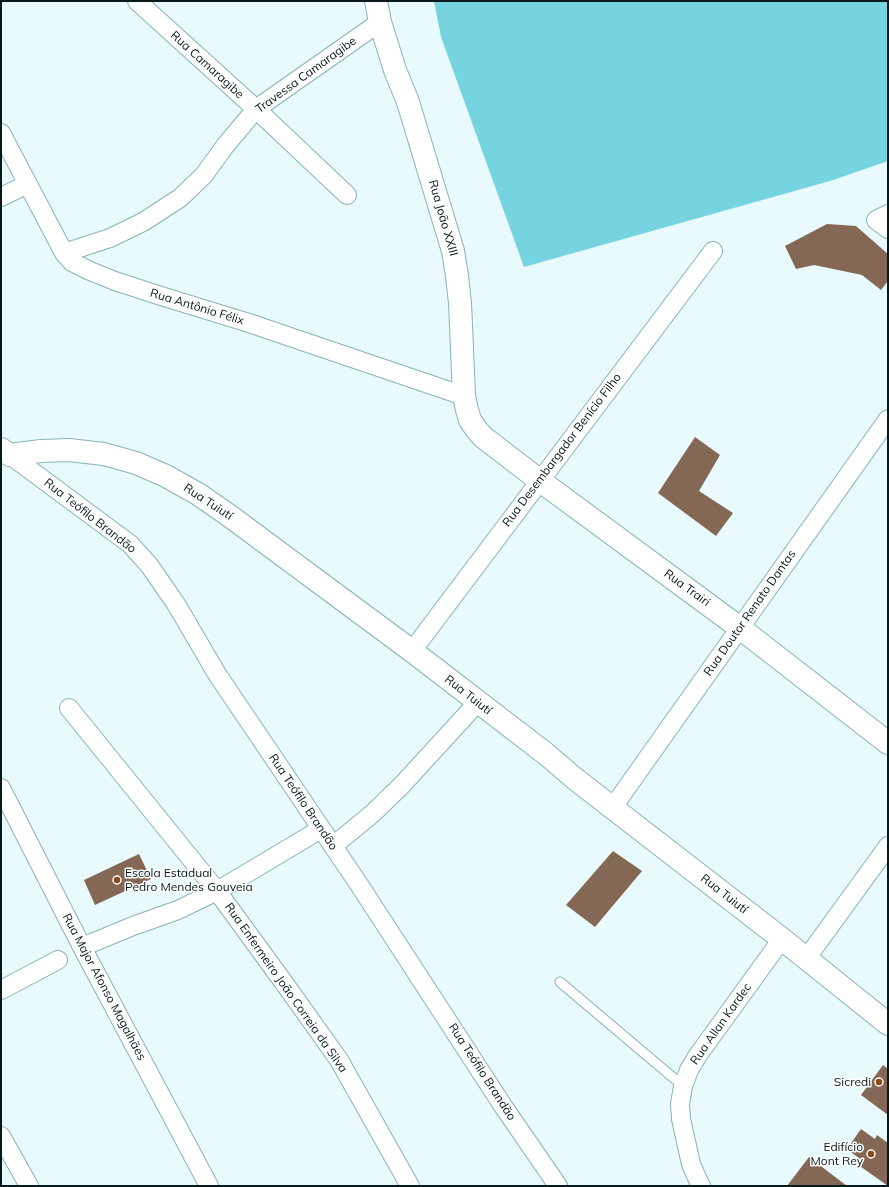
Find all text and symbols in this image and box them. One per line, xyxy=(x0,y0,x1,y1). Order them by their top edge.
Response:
street label: Rua Camaragibe xyxy=(167,28,247,102)
street label: Travessa Camaragibe xyxy=(253,34,359,116)
street label: Rua João XXIII xyxy=(425,178,461,258)
street label: Rua Antônio Félix xyxy=(148,286,246,328)
street label: Rua Desembargador Benício Filho xyxy=(500,370,624,530)
street label: Rua Teófilo Brandão xyxy=(41,476,139,556)
street label: Rua Tuiutí xyxy=(181,481,235,523)
street label: Rua Doutor Renato Dantas xyxy=(701,547,799,679)
street label: Rua Trairi xyxy=(661,566,713,610)
street label: Rua Tuiutí xyxy=(442,672,494,718)
street label: Rua Teófilo Brandão xyxy=(265,751,341,853)
place label: Escola Estadual Pedro Mendes Gouveia xyxy=(125,866,253,894)
street label: Rua Tuiutí xyxy=(698,871,750,917)
marker: Escola Estadual Pedro Mendes Gouveia xyxy=(112,875,122,885)
street label: Rua Enfermeiro João Correia da Silva xyxy=(222,900,350,1076)
street label: Rua Major Afonso Magalhães xyxy=(59,911,149,1063)
street label: Rua Allan Kardec xyxy=(688,980,754,1068)
street label: Rua Teófilo Brandão xyxy=(445,1021,519,1123)
place label: Sicredi xyxy=(834,1075,871,1089)
marker: Sicredi xyxy=(874,1077,884,1087)
place label: Edifício Mont Rey xyxy=(810,1140,863,1168)
marker: Edifício Mont Rey xyxy=(866,1149,876,1159)

